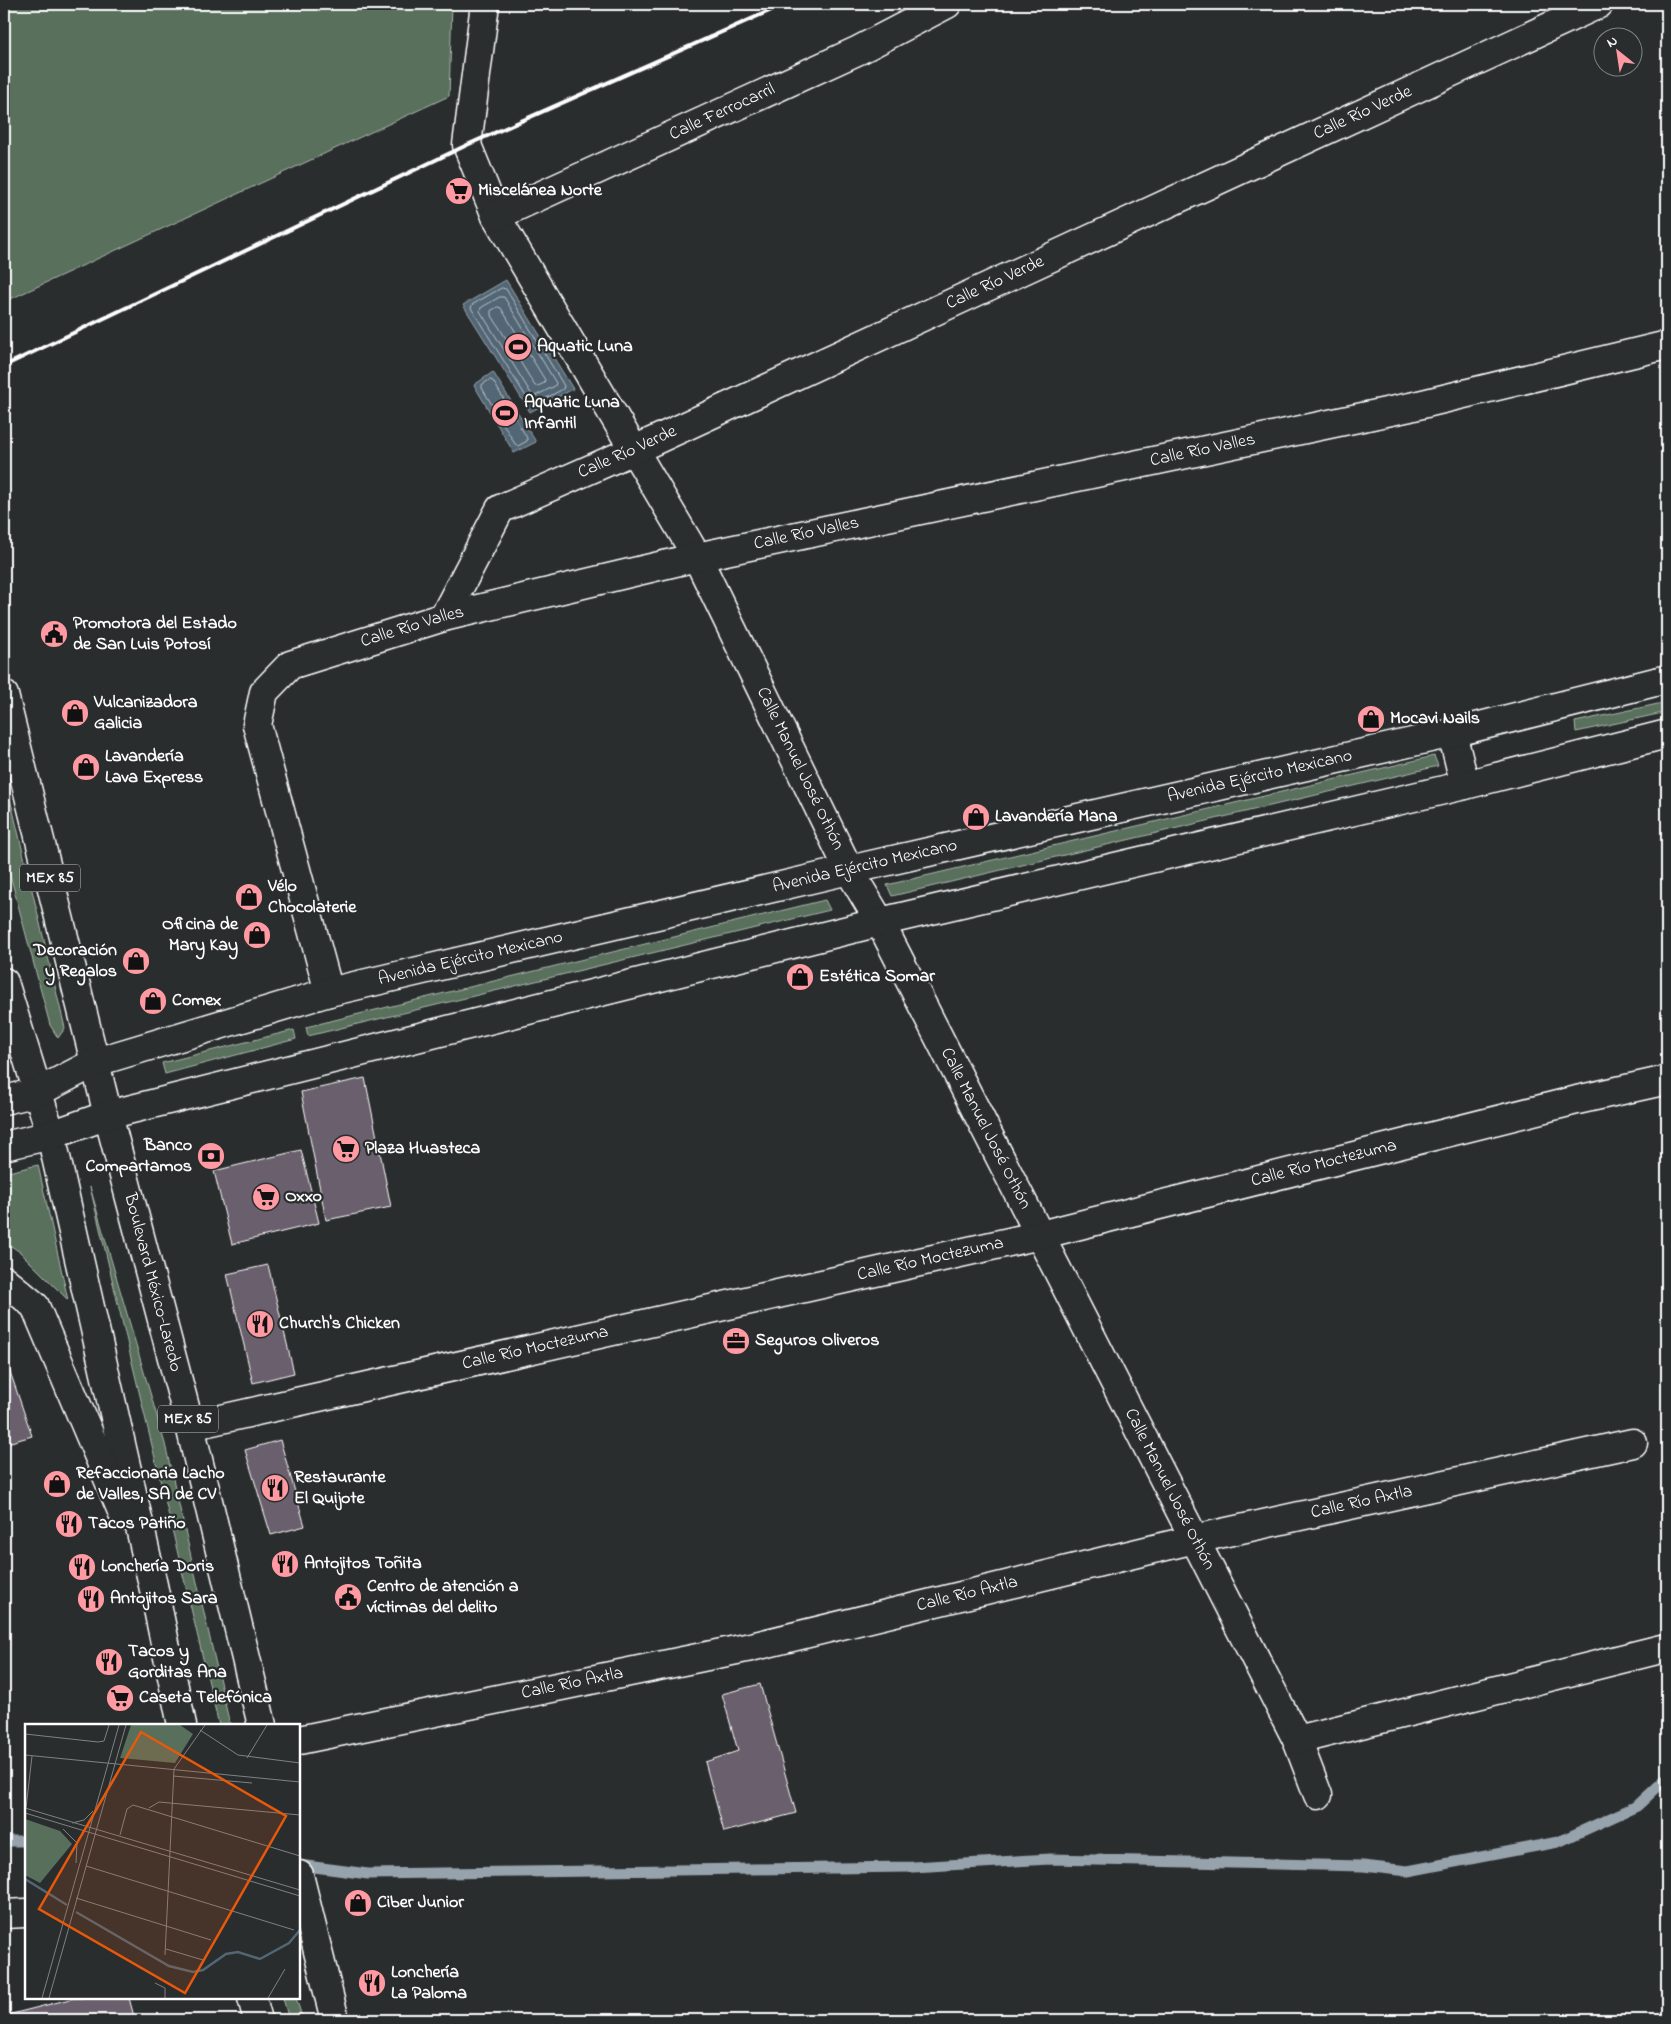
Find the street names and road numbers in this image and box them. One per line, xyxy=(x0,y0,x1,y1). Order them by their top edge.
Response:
street label: Calle Ferrocarril xyxy=(665,77,780,148)
street label: Calle Río Verde xyxy=(1309,79,1417,147)
street label: Calle Río Verde xyxy=(942,249,1049,317)
street label: Calle Río Verde xyxy=(574,419,682,486)
street label: Calle Río Valles xyxy=(1148,427,1258,474)
street label: Calle Río Valles xyxy=(752,510,861,558)
street label: Calle Río Valles xyxy=(358,600,467,655)
street label: Calle Manuel José Othón xyxy=(749,683,850,855)
street label: Avenida Ejército Mexicano xyxy=(1165,743,1355,810)
street label: Avenida Ejército Mexicano xyxy=(770,833,960,900)
road number: MEX 85 xyxy=(20,864,80,891)
street label: Avenida Ejército Mexicano xyxy=(376,925,566,993)
street label: Calle Manuel José Othón xyxy=(933,1043,1037,1214)
street label: Calle Río Moctezuma xyxy=(1248,1133,1400,1194)
street label: Boulevard México-Laredo xyxy=(116,1189,188,1375)
street label: Calle Río Moctezuma xyxy=(855,1231,1006,1289)
street label: Calle Río Moctezuma xyxy=(460,1319,611,1377)
street label: Calle Manuel José Othón xyxy=(1117,1404,1221,1575)
road number: MEX 85 xyxy=(158,1406,218,1432)
street label: Calle Río Axtla xyxy=(1308,1479,1415,1526)
street label: Calle Río Axtla xyxy=(914,1570,1021,1619)
street label: Calle Río Axtla xyxy=(519,1661,626,1707)

